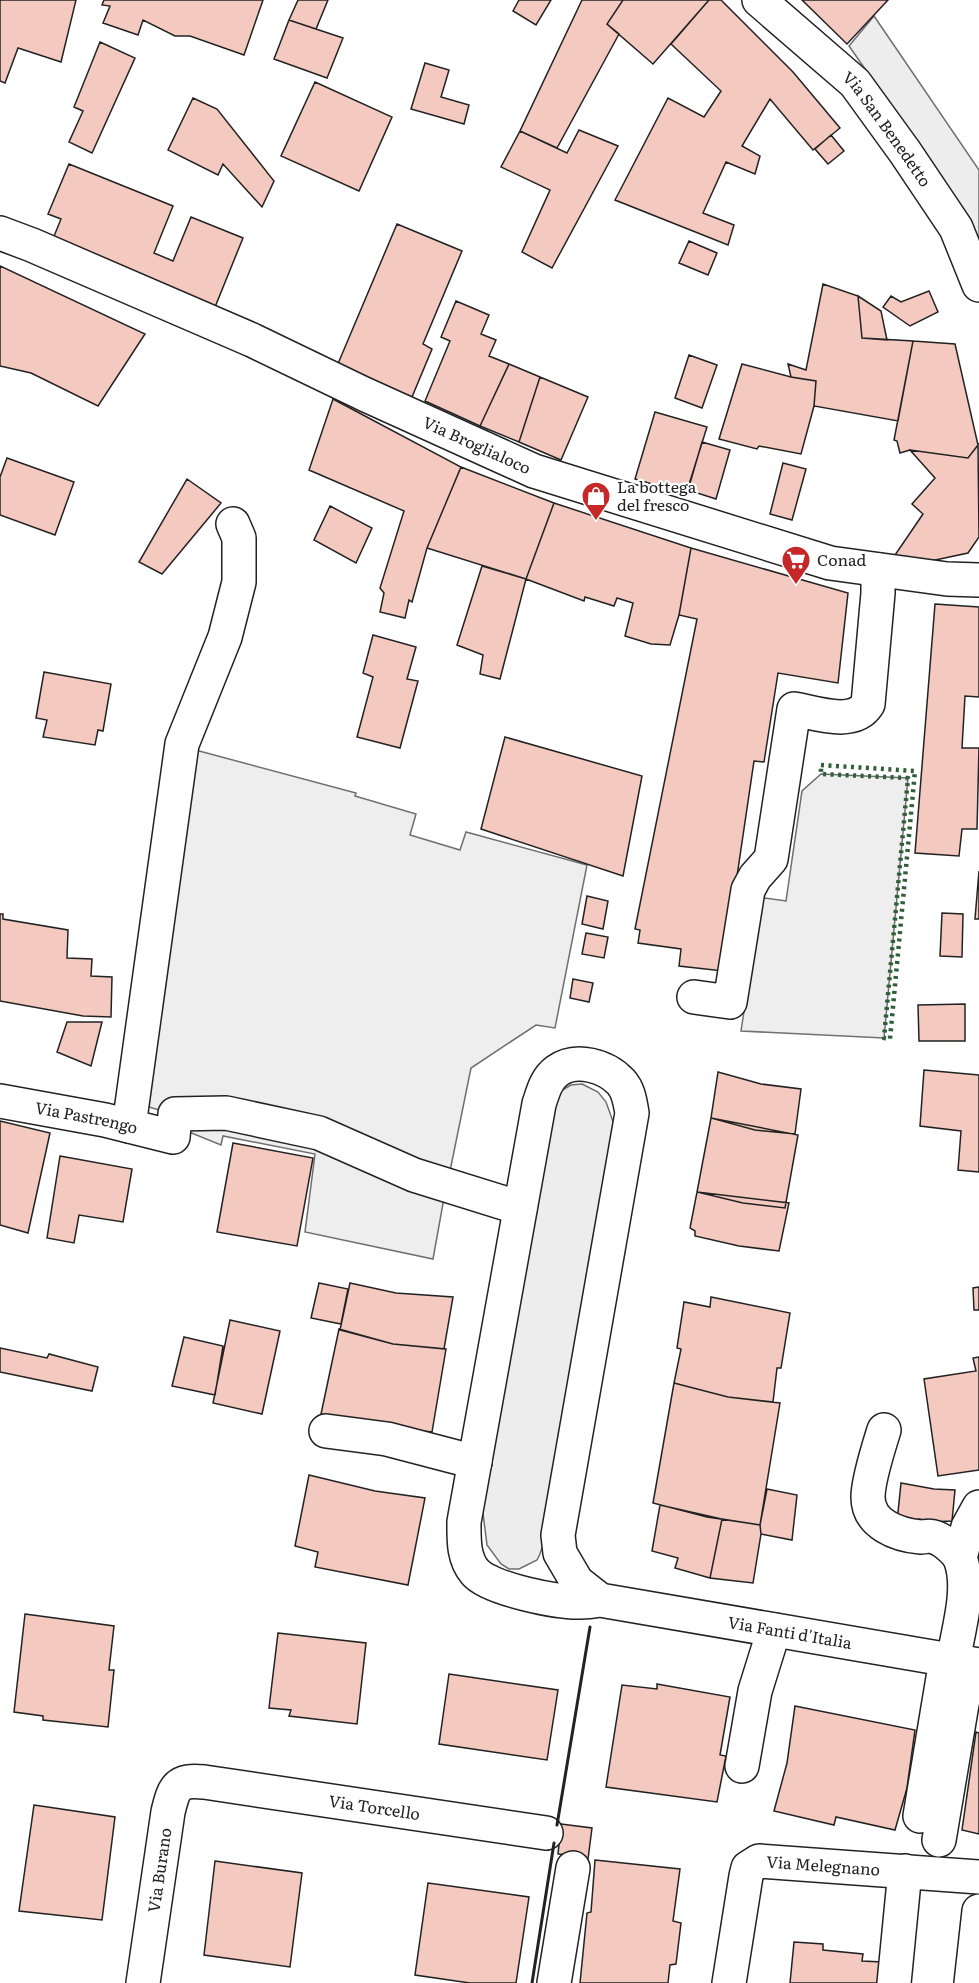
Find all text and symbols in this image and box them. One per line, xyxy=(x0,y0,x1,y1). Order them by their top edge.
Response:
street label: Via San Benedetto xyxy=(838,65,938,191)
street label: Via Broglialoco xyxy=(419,409,535,479)
place label: La bottega del fresco xyxy=(617,474,697,516)
shop icon: La bottega del fresco xyxy=(580,480,612,522)
supermarket icon: Conad xyxy=(780,544,812,586)
place label: Conad xyxy=(817,547,867,571)
street label: Via Pastrengo xyxy=(33,1095,141,1139)
street label: Via Fanti d'Italia xyxy=(726,1609,854,1654)
street label: Via Torcello xyxy=(327,1788,422,1825)
street label: Via Burano xyxy=(140,1826,177,1914)
street label: Via Melegnano xyxy=(766,1849,881,1881)

